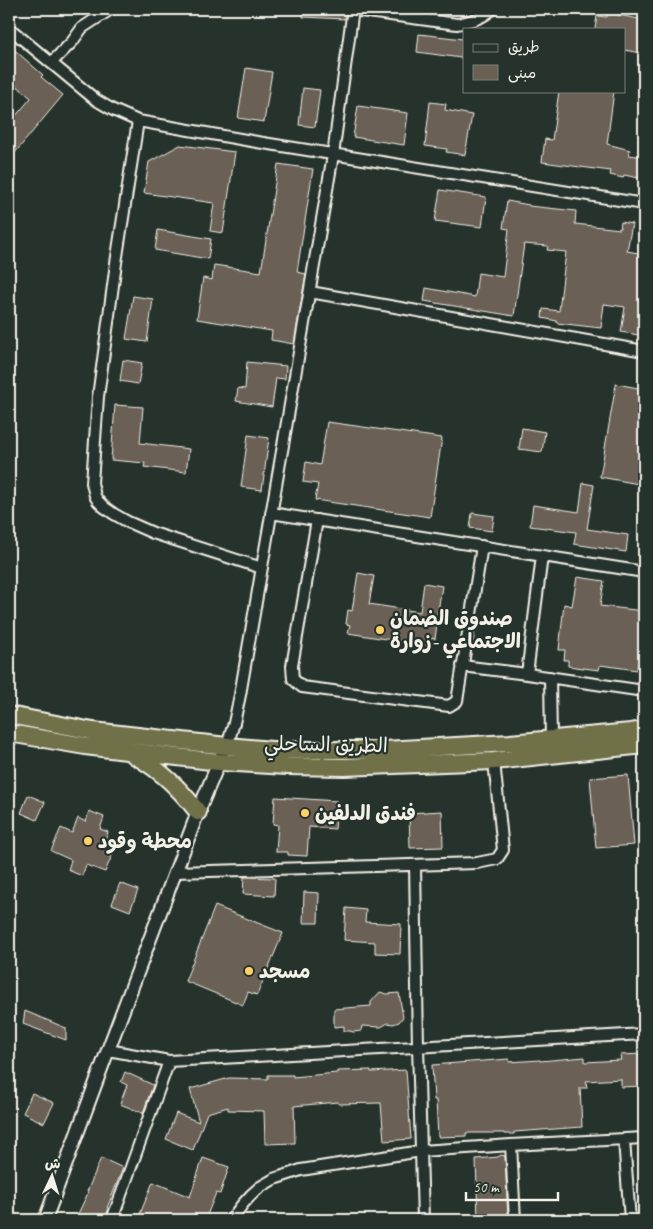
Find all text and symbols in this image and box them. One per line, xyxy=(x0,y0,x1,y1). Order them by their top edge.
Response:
legend xyxy=(463,28,626,92)
text: طريق xyxy=(508,38,540,57)
text: مبنى xyxy=(508,64,536,83)
place label: صندوق الضمان الاجتماعي -زوارة xyxy=(390,606,521,659)
marker: صندوق الضمان الاجتماعي -زوارة xyxy=(374,624,386,636)
street label: الطريق الساحلي xyxy=(264,731,388,763)
place label: فندق الدلفين xyxy=(315,801,416,826)
marker: فندق الدلفين xyxy=(299,807,311,819)
place label: محطة وقود xyxy=(98,829,192,854)
marker: محطة وقود xyxy=(82,835,94,847)
place label: مسجد xyxy=(259,959,310,984)
marker: مسجد xyxy=(243,965,255,977)
north arrow xyxy=(28,1152,78,1202)
text: ش xyxy=(45,1155,61,1173)
scale bar xyxy=(466,1169,558,1201)
text: 50 m xyxy=(473,1178,500,1197)

